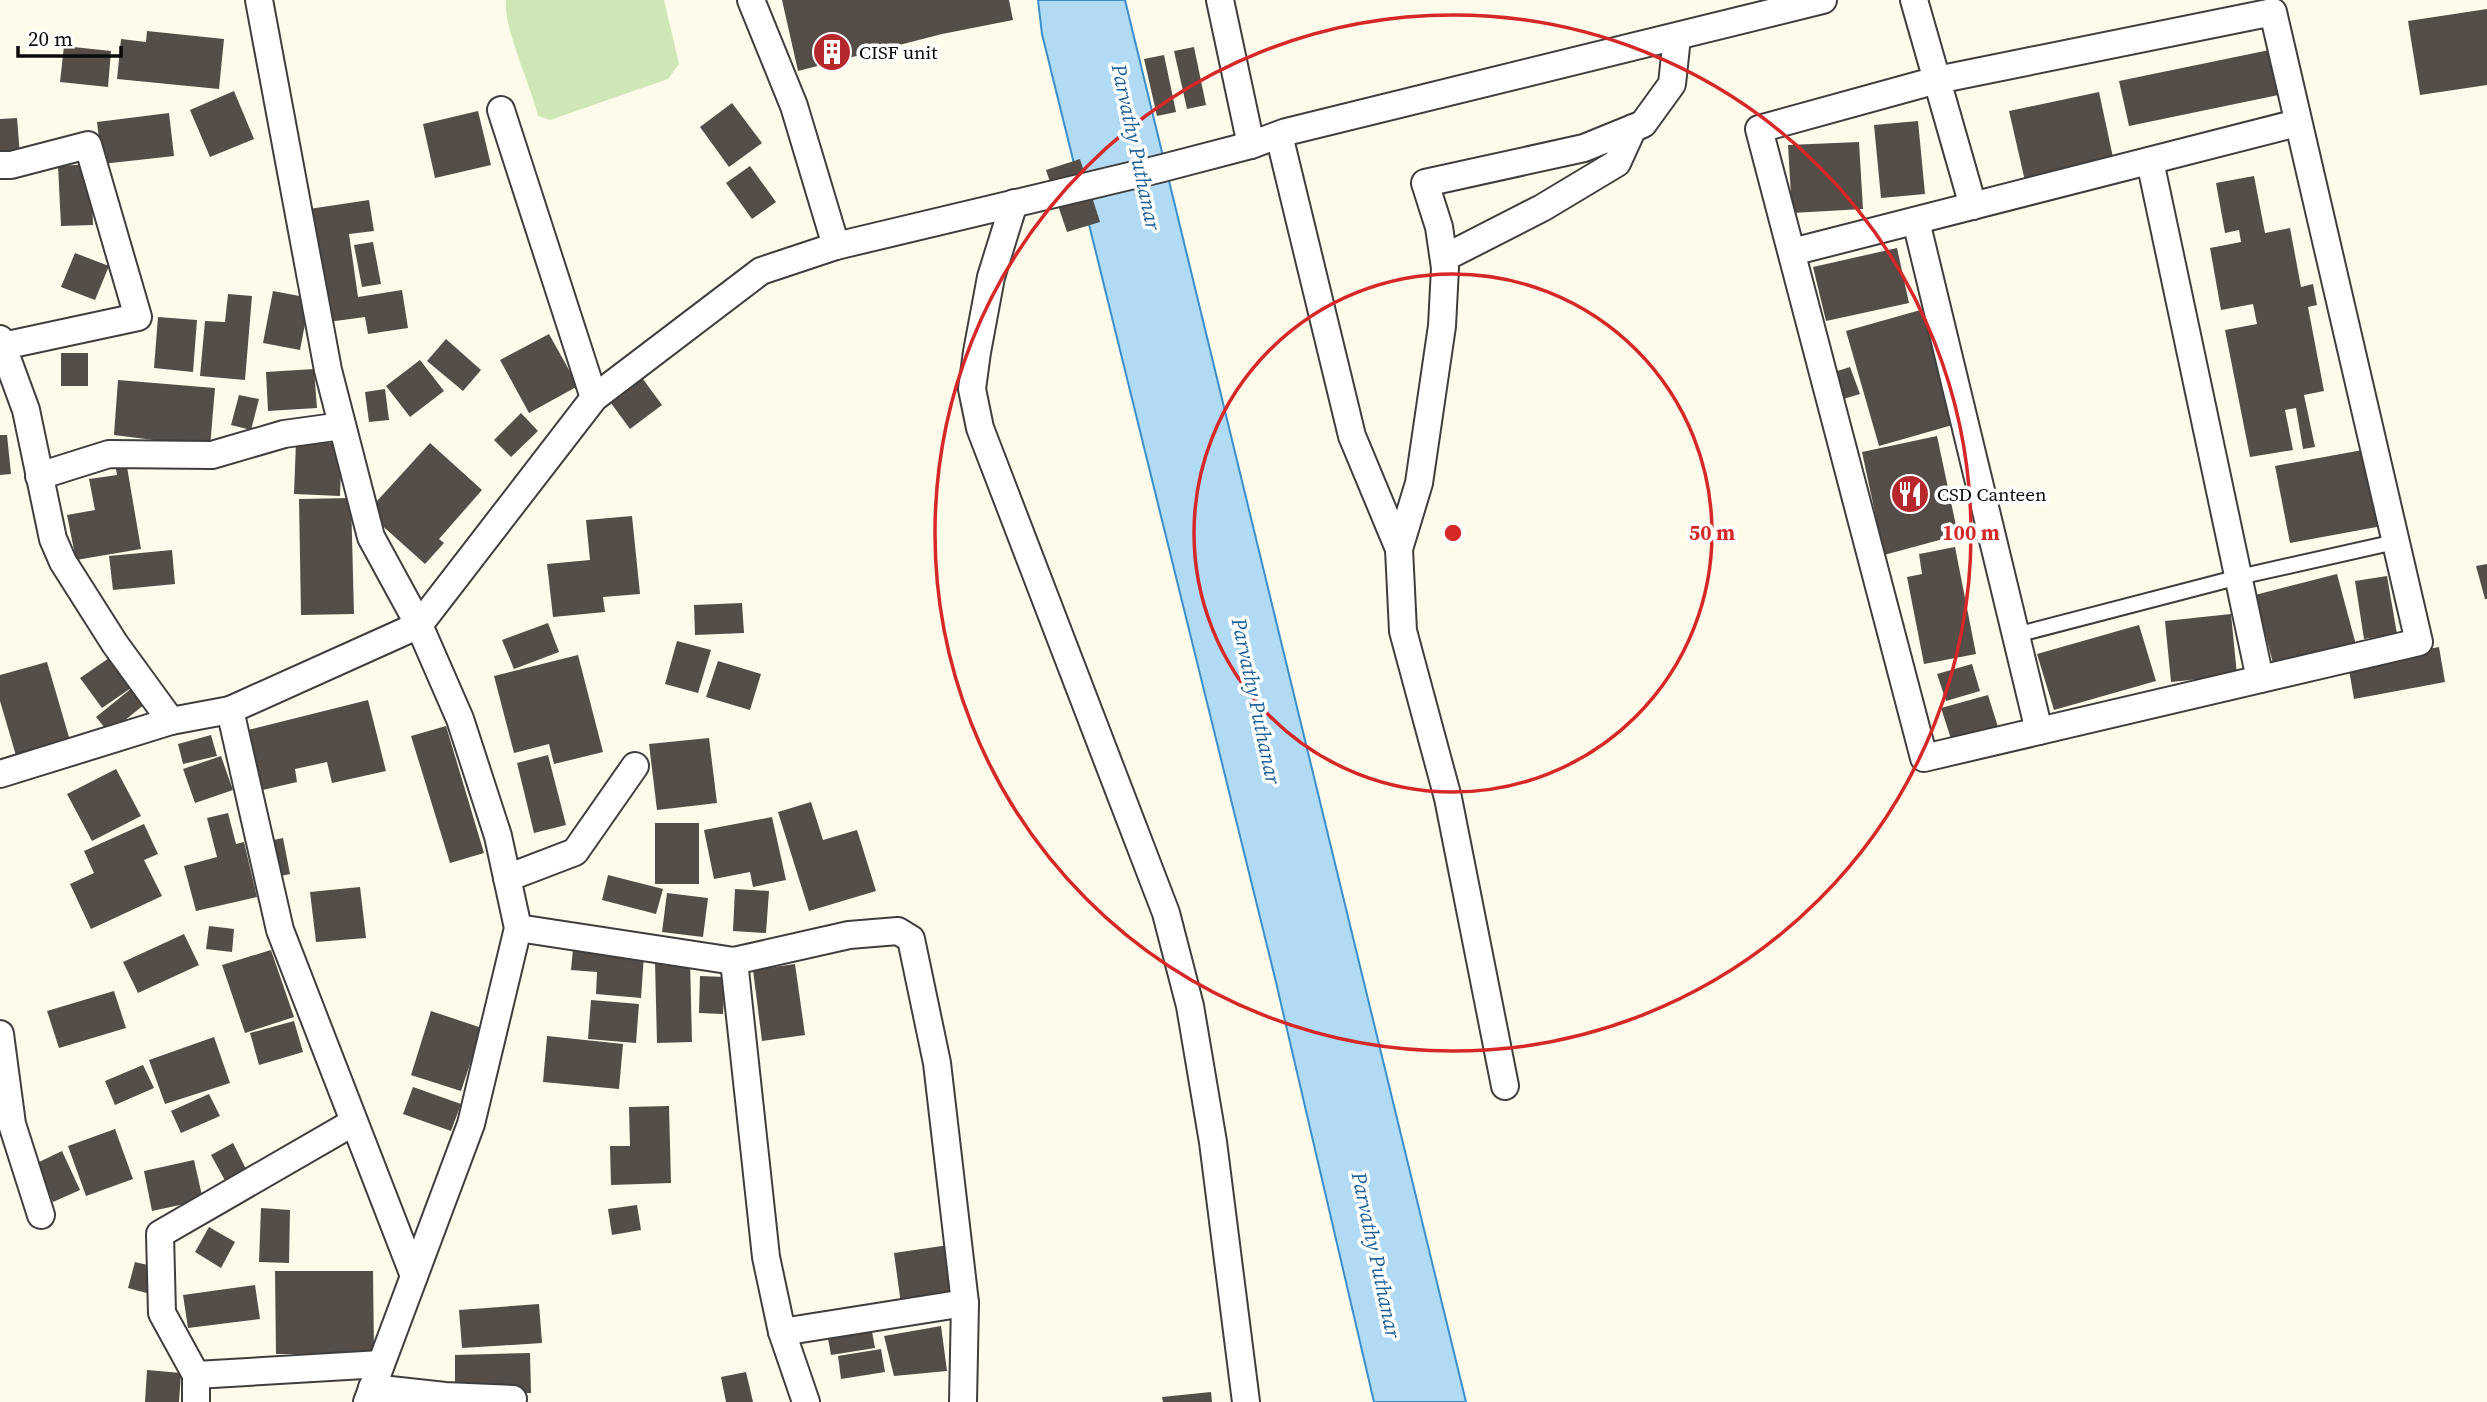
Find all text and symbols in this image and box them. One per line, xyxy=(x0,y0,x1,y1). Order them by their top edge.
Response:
scale bar xyxy=(18,14,121,58)
text: 20 m xyxy=(28,24,73,53)
building icon: CISF unit xyxy=(811,31,853,73)
place label: CISF unit xyxy=(859,39,938,65)
water label: Parvathy Puthanar xyxy=(1105,60,1168,233)
restaurant icon: CSD Canteen xyxy=(1889,473,1931,515)
place label: CSD Canteen xyxy=(1937,481,2047,507)
text: 50 m xyxy=(1689,518,1735,547)
text: 100 m xyxy=(1942,518,2000,547)
centre of rings xyxy=(1441,521,1465,545)
water label: Parvathy Puthanar xyxy=(1225,614,1288,787)
water label: Parvathy Puthanar xyxy=(1345,1168,1408,1341)

